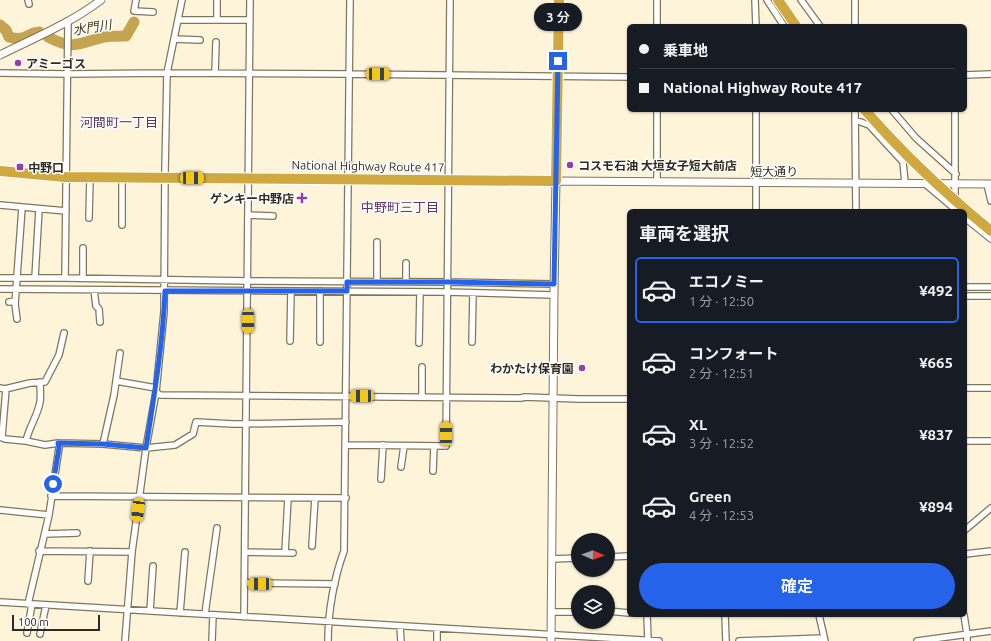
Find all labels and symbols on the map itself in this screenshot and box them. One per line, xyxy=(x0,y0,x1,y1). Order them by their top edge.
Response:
callout: 3 分 xyxy=(534,3,582,31)
water label: 水門川 xyxy=(72,17,114,37)
route end xyxy=(549,52,567,70)
place label: アミーゴス xyxy=(26,57,86,70)
marker: アミーゴス xyxy=(13,58,23,68)
car xyxy=(366,68,390,80)
district label: 河間町一丁目 xyxy=(80,115,158,129)
street label: National Highway Route 417 xyxy=(291,158,445,174)
place label: コスモ石油 大垣女子短大前店 xyxy=(578,159,737,172)
marker: コスモ石油 大垣女子短大前店 xyxy=(565,160,575,170)
place label: 中野口 xyxy=(28,161,64,174)
marker: 中野口 xyxy=(15,162,25,172)
street label: 短大通り xyxy=(750,165,798,178)
car xyxy=(180,172,204,184)
place label: ゲンキー中野店 xyxy=(210,192,294,205)
marker: ゲンキー中野店 xyxy=(297,193,307,203)
district label: 中野町三丁目 xyxy=(361,200,439,214)
car xyxy=(242,309,254,333)
place label: わかたけ保育園 xyxy=(490,362,574,375)
marker: わかたけ保育園 xyxy=(577,363,587,373)
car xyxy=(350,390,374,402)
car xyxy=(440,422,452,446)
route start xyxy=(44,475,62,493)
car xyxy=(131,497,145,523)
north arrow xyxy=(571,533,615,577)
car xyxy=(248,578,272,590)
scale bar xyxy=(12,613,100,632)

